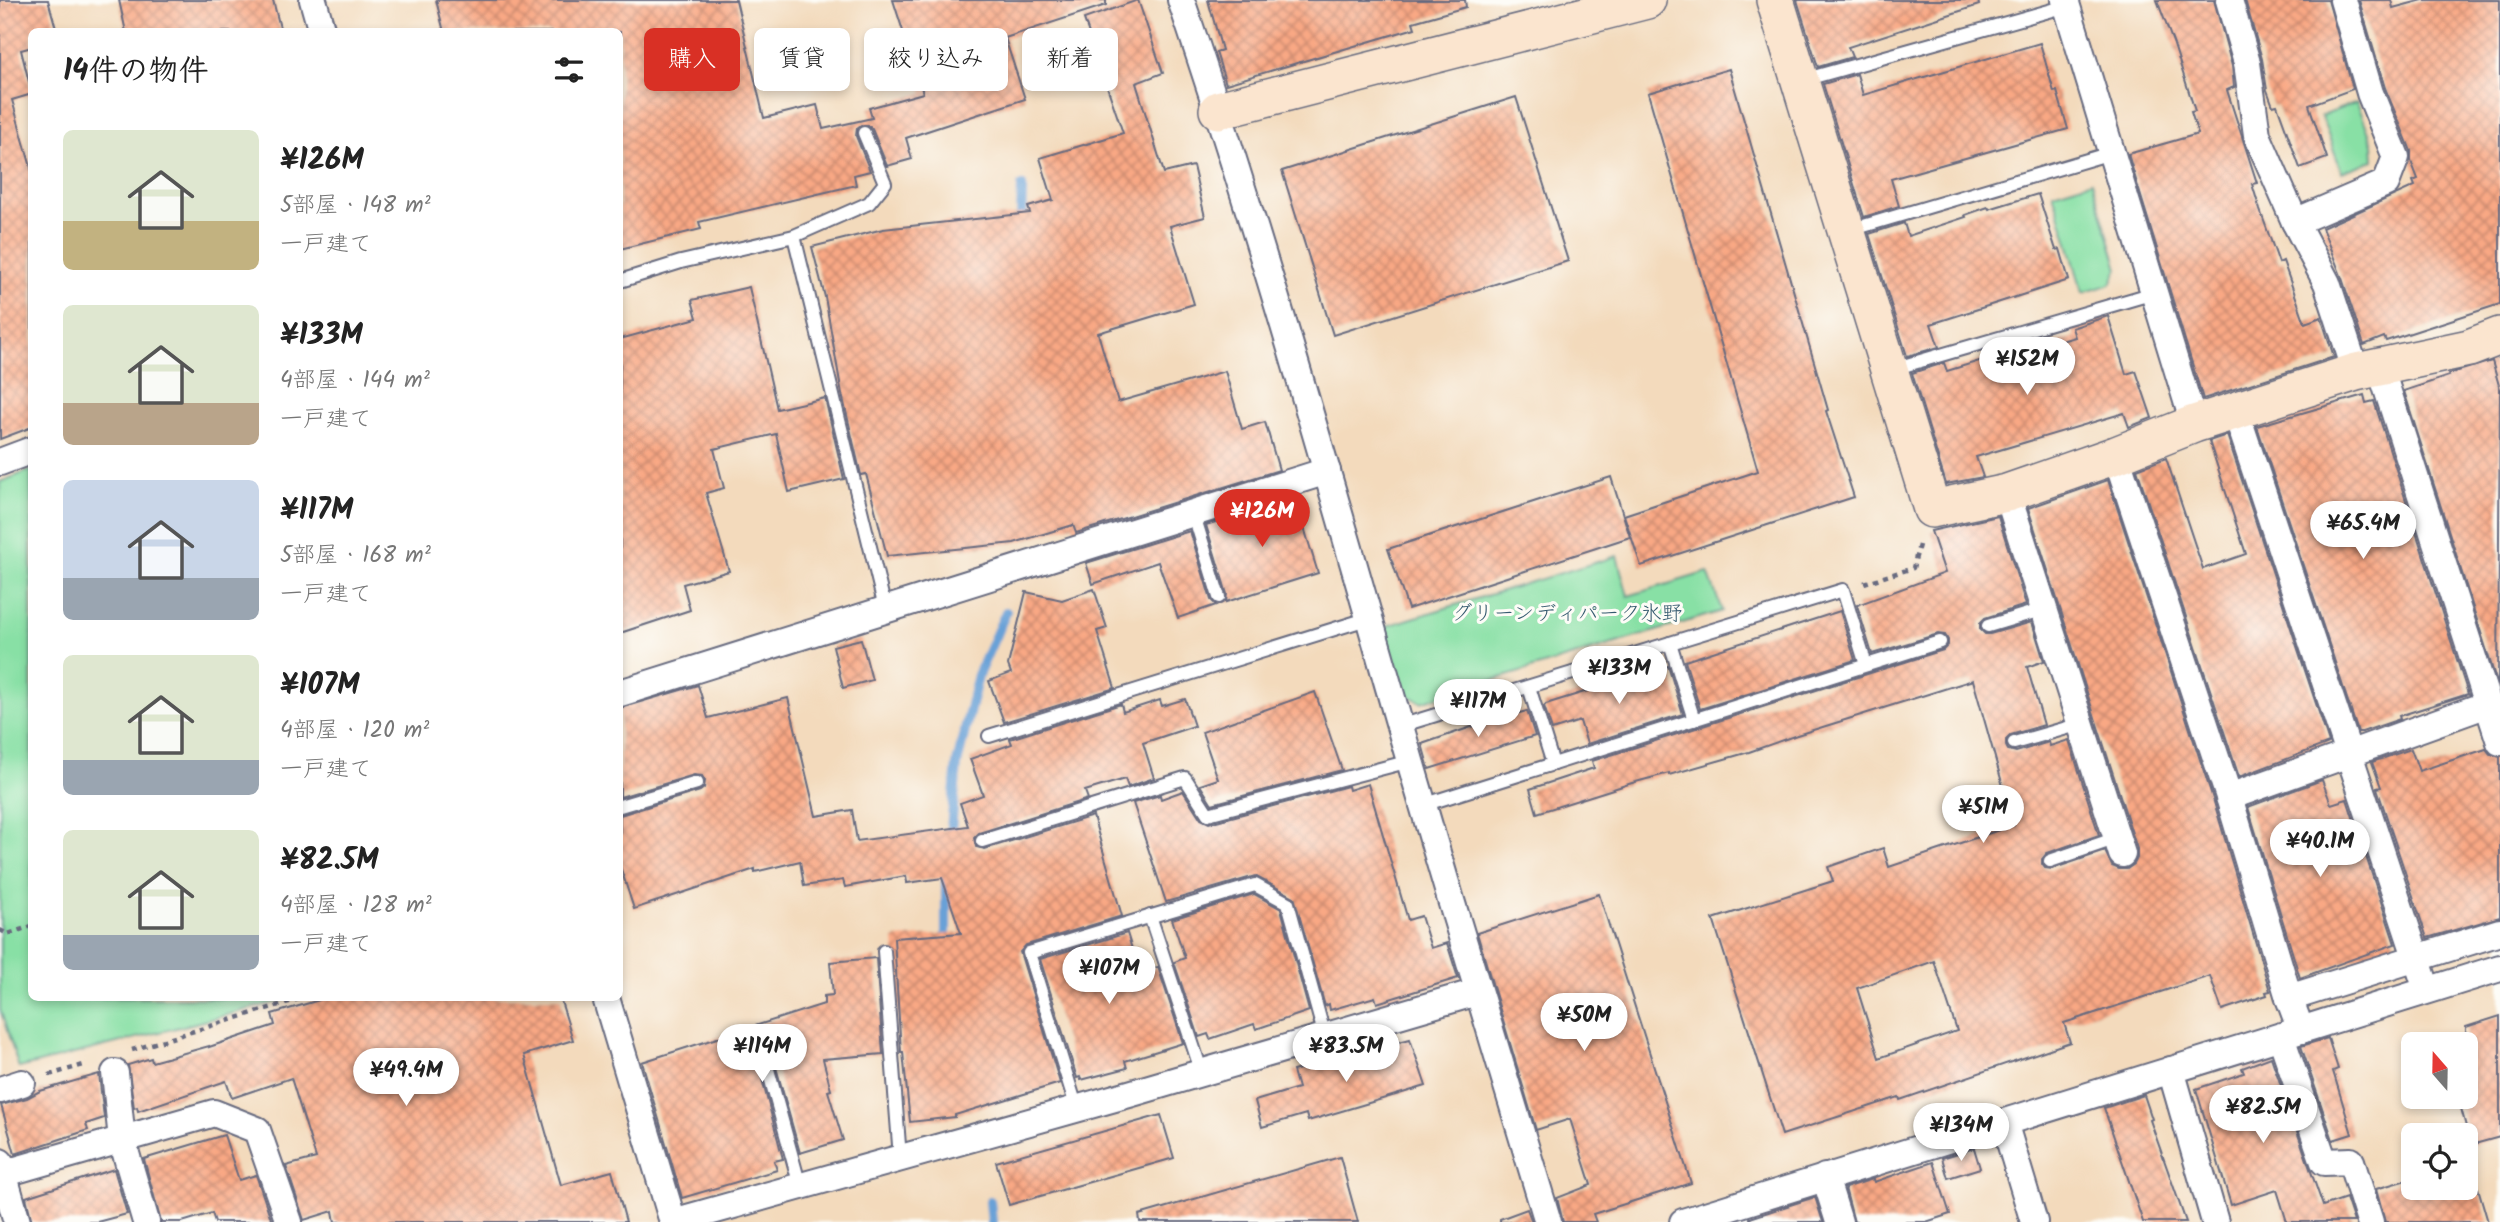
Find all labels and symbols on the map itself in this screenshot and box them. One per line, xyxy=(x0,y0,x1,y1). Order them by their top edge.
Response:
pin: ¥152M xyxy=(1978,338,2076,397)
pin: ¥126M xyxy=(1213,490,1311,549)
pin: ¥65.4M xyxy=(2306,502,2420,561)
park label: グリーンディパーク氷野 xyxy=(1452,598,1683,631)
pin: ¥133M xyxy=(1570,646,1668,706)
pin: ¥117M xyxy=(1429,680,1527,739)
pin: ¥51M xyxy=(1942,786,2024,845)
pin: ¥40.1M xyxy=(2263,820,2377,879)
pin: ¥107M xyxy=(1060,946,1158,1006)
pin: ¥50M xyxy=(1543,993,1625,1053)
pin: ¥114M xyxy=(713,1024,811,1084)
pin: ¥83.5M xyxy=(1289,1024,1403,1084)
north arrow xyxy=(2401,1032,2478,1110)
pin: ¥49.4M xyxy=(349,1048,463,1108)
pin: ¥82.5M xyxy=(2206,1086,2320,1145)
pin: ¥134M xyxy=(1912,1104,2010,1163)

